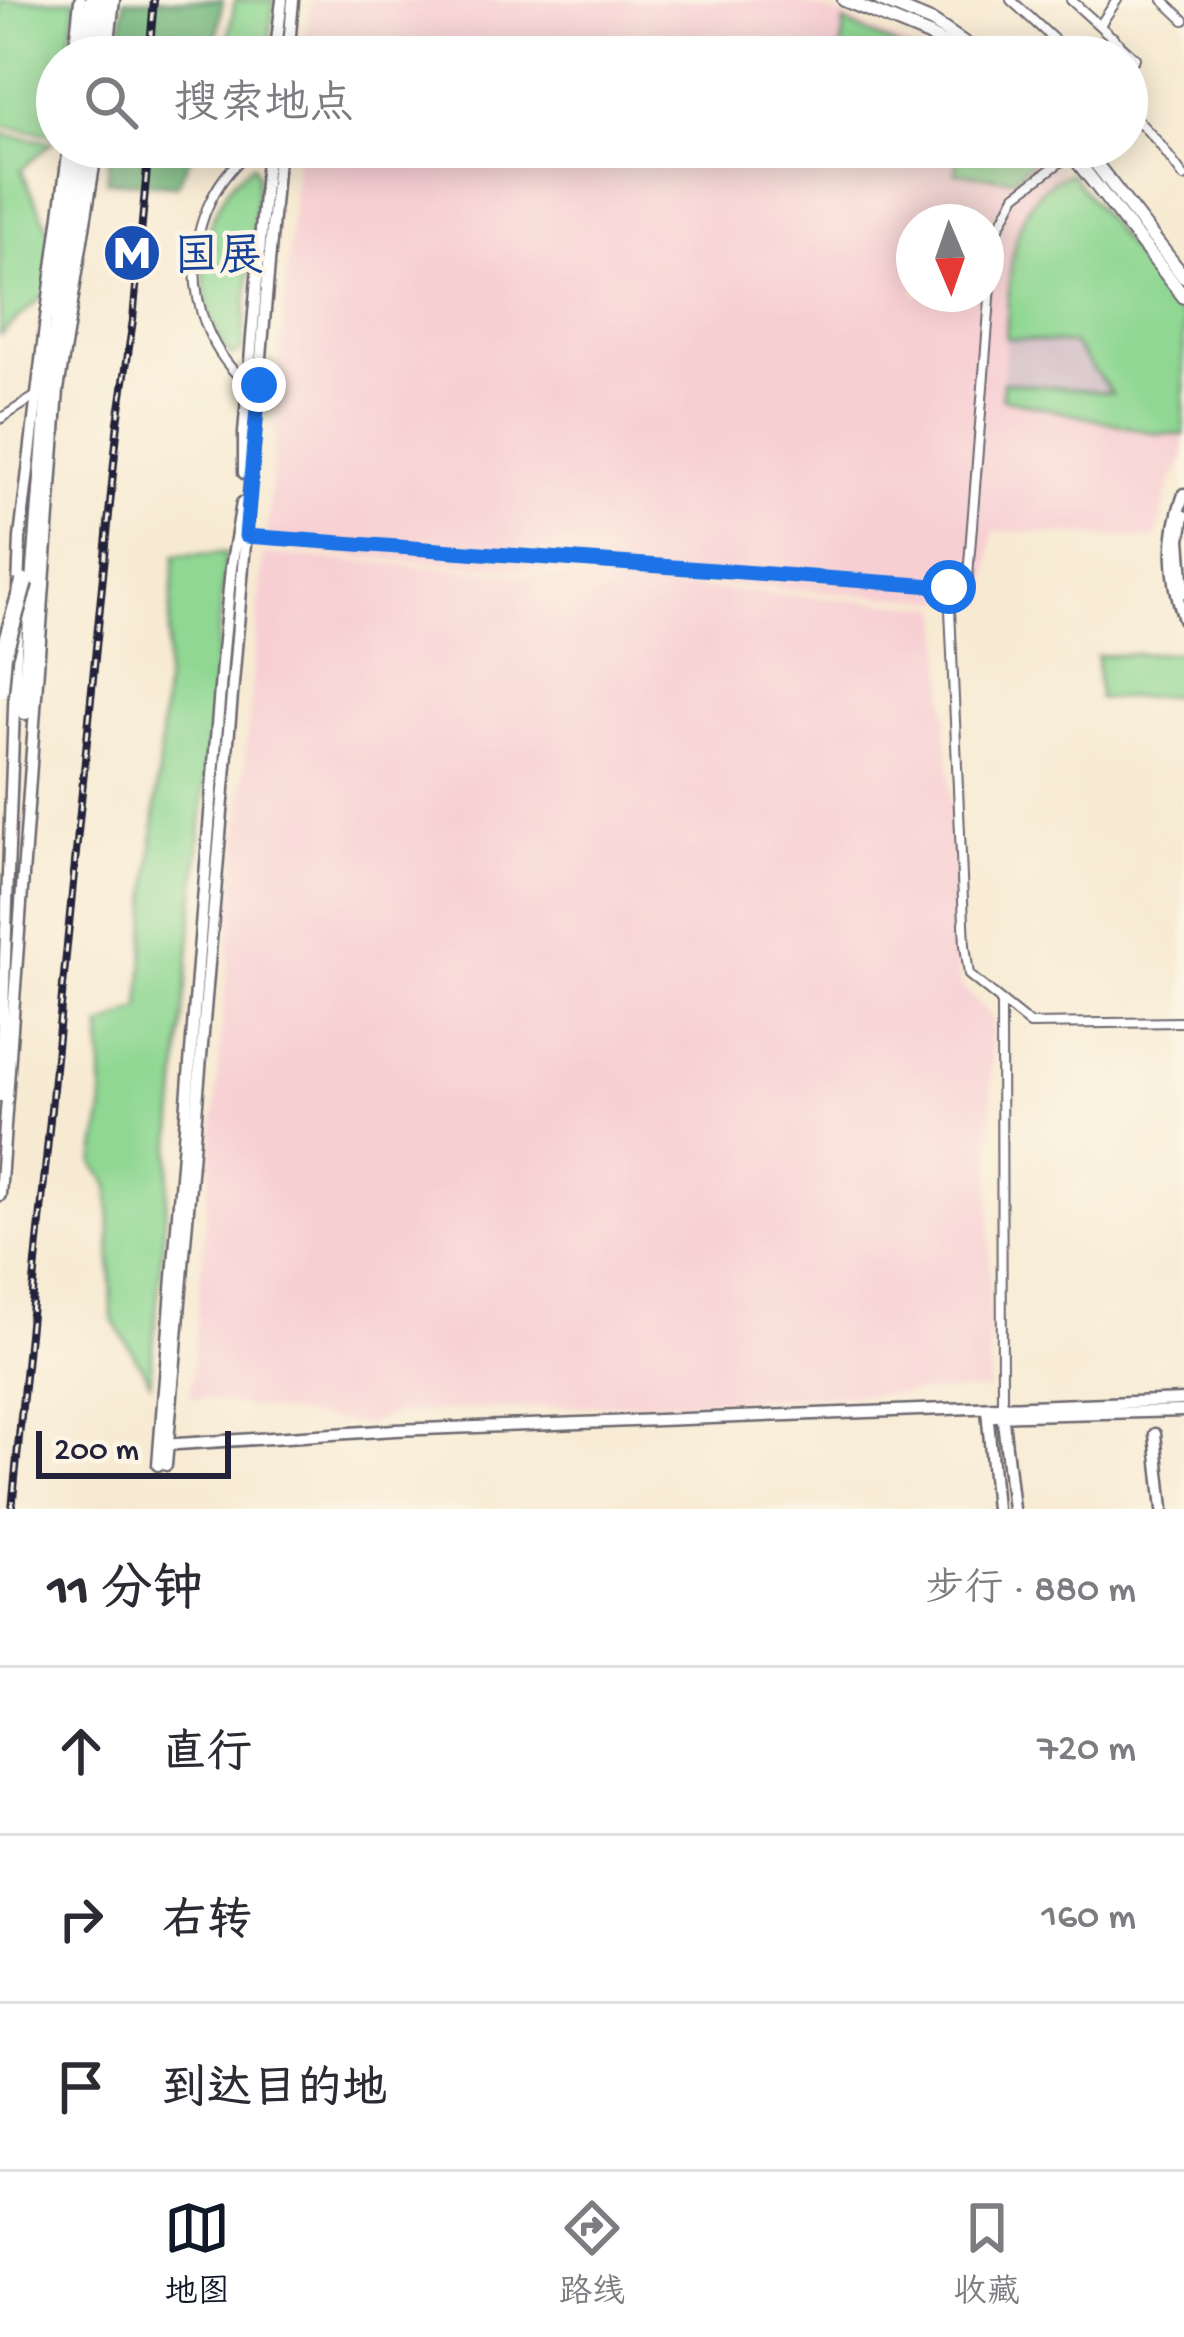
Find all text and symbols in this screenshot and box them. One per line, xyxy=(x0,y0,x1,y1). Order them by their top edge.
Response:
search box xyxy=(36,36,1148,168)
icon: search xyxy=(78,69,144,135)
text: 搜索地点 xyxy=(174,81,354,134)
north arrow xyxy=(896,204,1004,312)
metro station icon: 国展 xyxy=(101,222,163,284)
place label: 国展 xyxy=(174,234,264,287)
route end xyxy=(232,358,286,412)
route start xyxy=(922,560,976,614)
scale bar xyxy=(36,1425,231,1478)
text: 200 m xyxy=(54,1433,139,1471)
text: 11 分钟 xyxy=(48,1564,203,1624)
text: 步行 · 880 m xyxy=(925,1569,1136,1615)
icon: ahead xyxy=(48,1718,114,1784)
text: 720 m xyxy=(1038,1728,1136,1774)
text: 直行 xyxy=(162,1730,252,1783)
icon: right xyxy=(48,1886,114,1952)
text: 160 m xyxy=(1041,1896,1136,1942)
text: 右转 xyxy=(162,1898,252,1951)
icon: arrive xyxy=(48,2054,114,2120)
text: 到达目的地 xyxy=(162,2066,387,2119)
tab: 地图 xyxy=(164,2195,230,2314)
tab: 路线 xyxy=(559,2195,625,2314)
tab: 收藏 xyxy=(954,2195,1020,2314)

